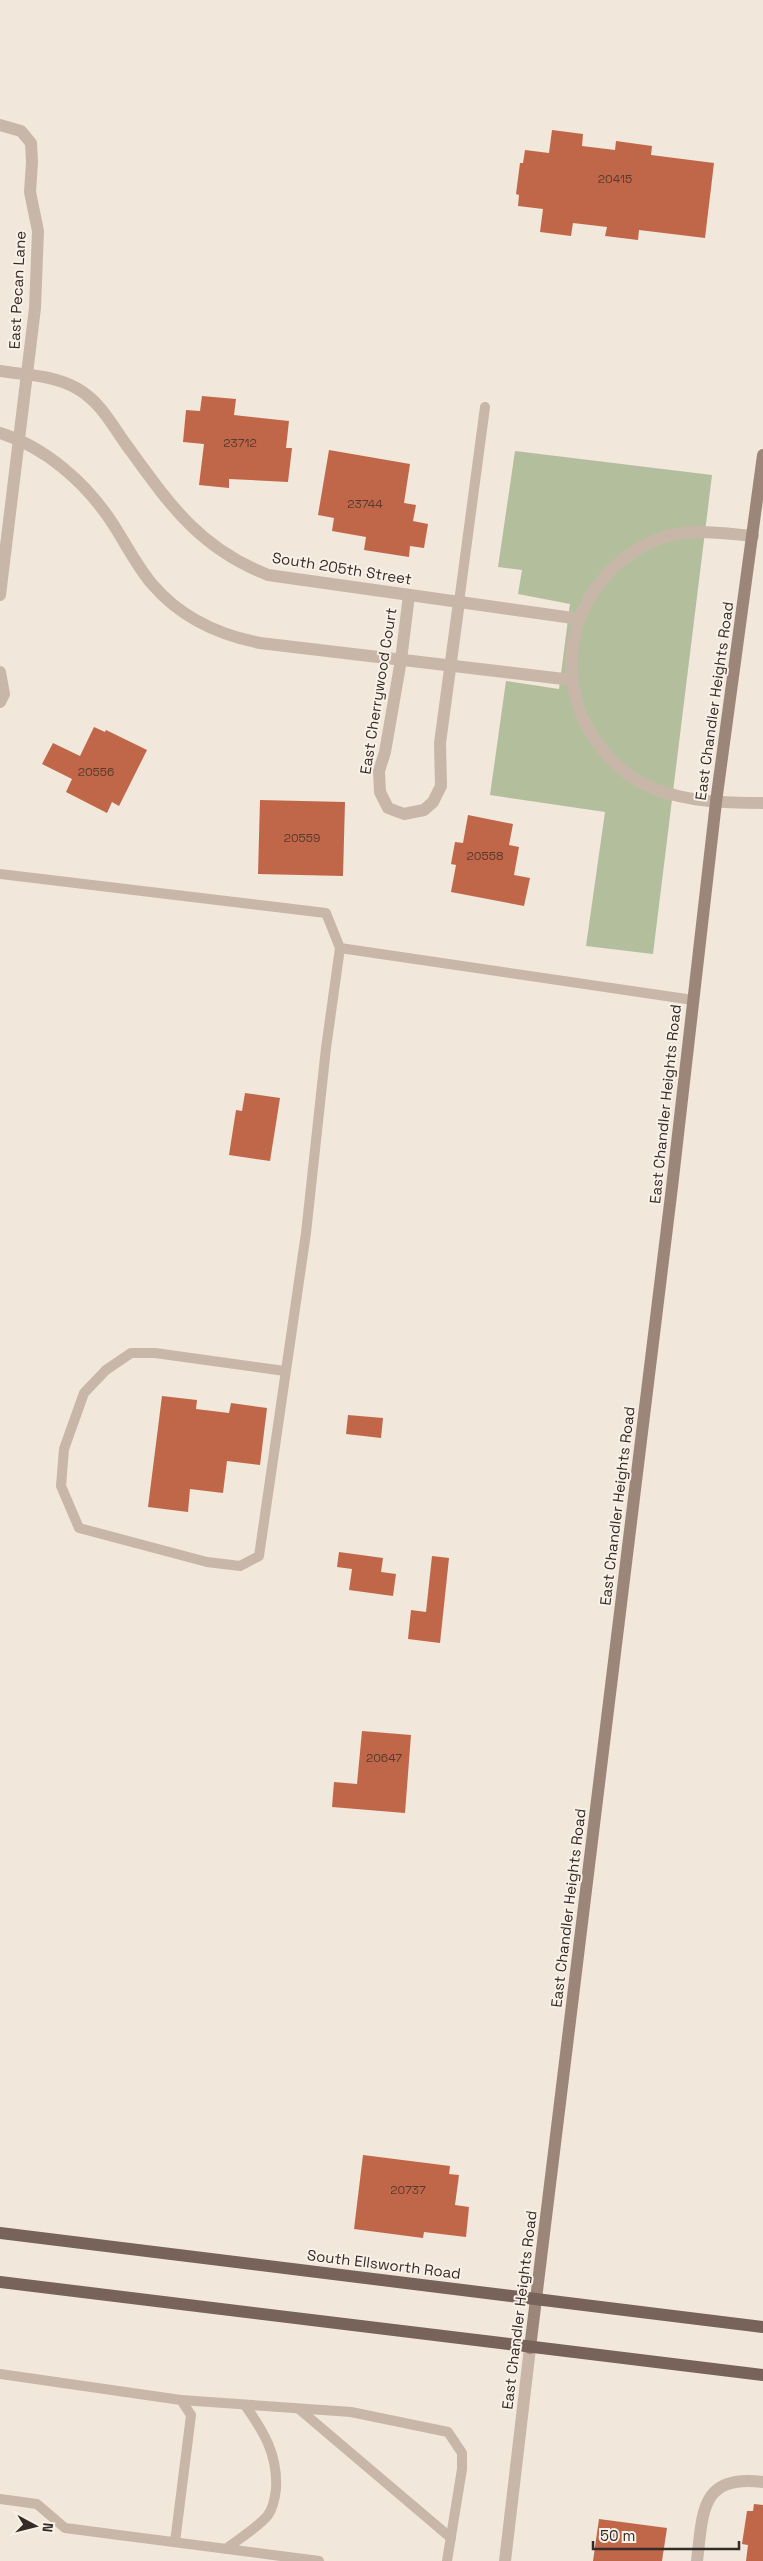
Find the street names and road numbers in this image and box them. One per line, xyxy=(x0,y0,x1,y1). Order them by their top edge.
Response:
street label: East Pecan Lane xyxy=(4,230,30,350)
street label: South 205th Street xyxy=(271,548,413,588)
street label: East Chandler Heights Road xyxy=(691,600,737,802)
street label: East Cherrywood Court xyxy=(355,606,401,776)
street label: East Chandler Heights Road xyxy=(645,1003,685,1205)
street label: East Chandler Heights Road xyxy=(595,1405,639,1607)
street label: East Chandler Heights Road xyxy=(546,1807,590,2009)
street label: East Chandler Heights Road xyxy=(497,2209,541,2411)
street label: South Ellsworth Road xyxy=(306,2245,462,2283)

